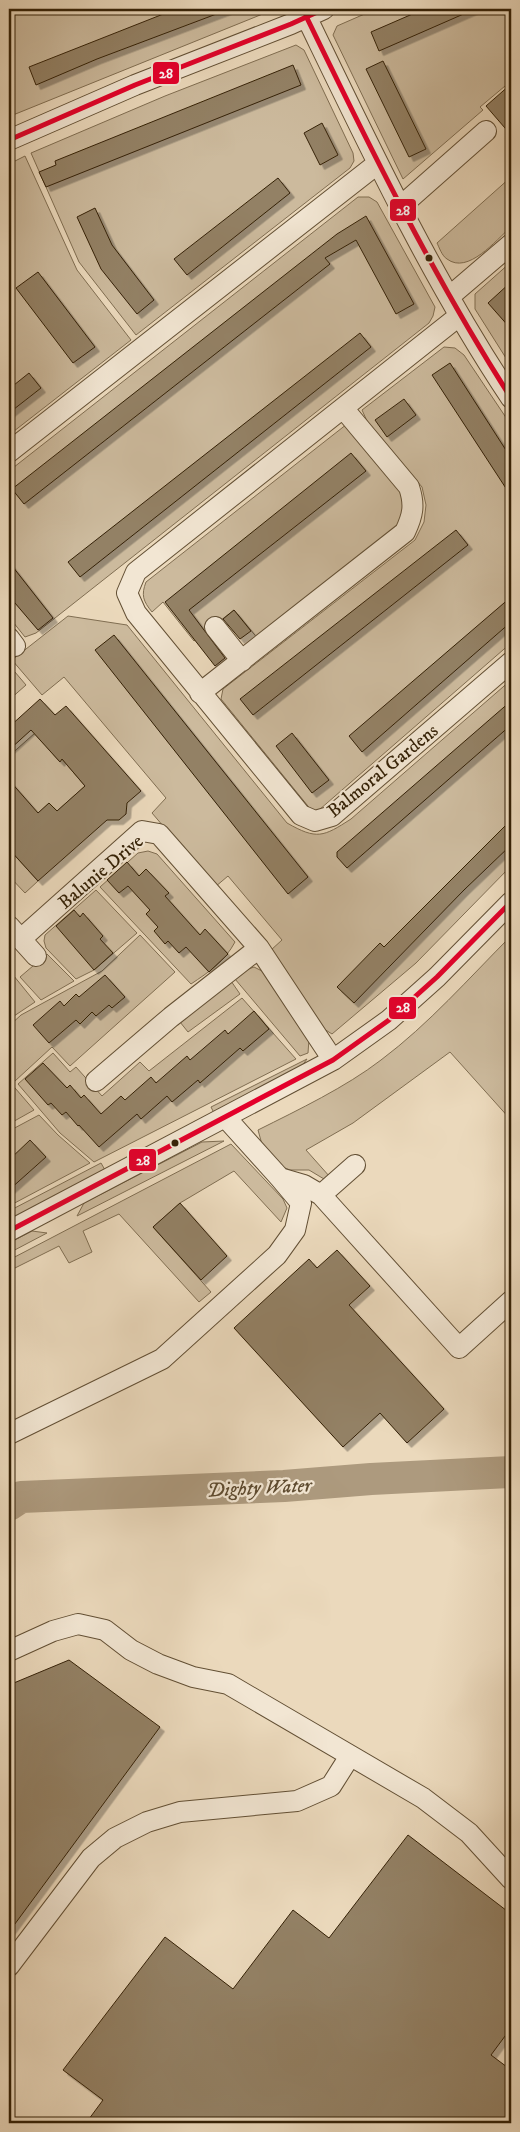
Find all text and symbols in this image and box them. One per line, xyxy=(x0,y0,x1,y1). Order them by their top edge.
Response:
line badge: 28 xyxy=(152,61,180,85)
text: 28 xyxy=(159,65,173,83)
line badge: 28 xyxy=(389,198,417,222)
text: 28 xyxy=(396,202,410,220)
unlabelled marker xyxy=(424,253,434,263)
street label: Balmoral Gardens xyxy=(323,719,443,823)
street label: Balunie Drive xyxy=(54,830,148,914)
line badge: 28 xyxy=(388,996,417,1020)
text: 28 xyxy=(396,999,410,1017)
unlabelled marker xyxy=(170,1138,180,1148)
line badge: 28 xyxy=(128,1148,157,1172)
text: 28 xyxy=(136,1152,150,1170)
water label: Dighty Water xyxy=(206,1473,314,1504)

